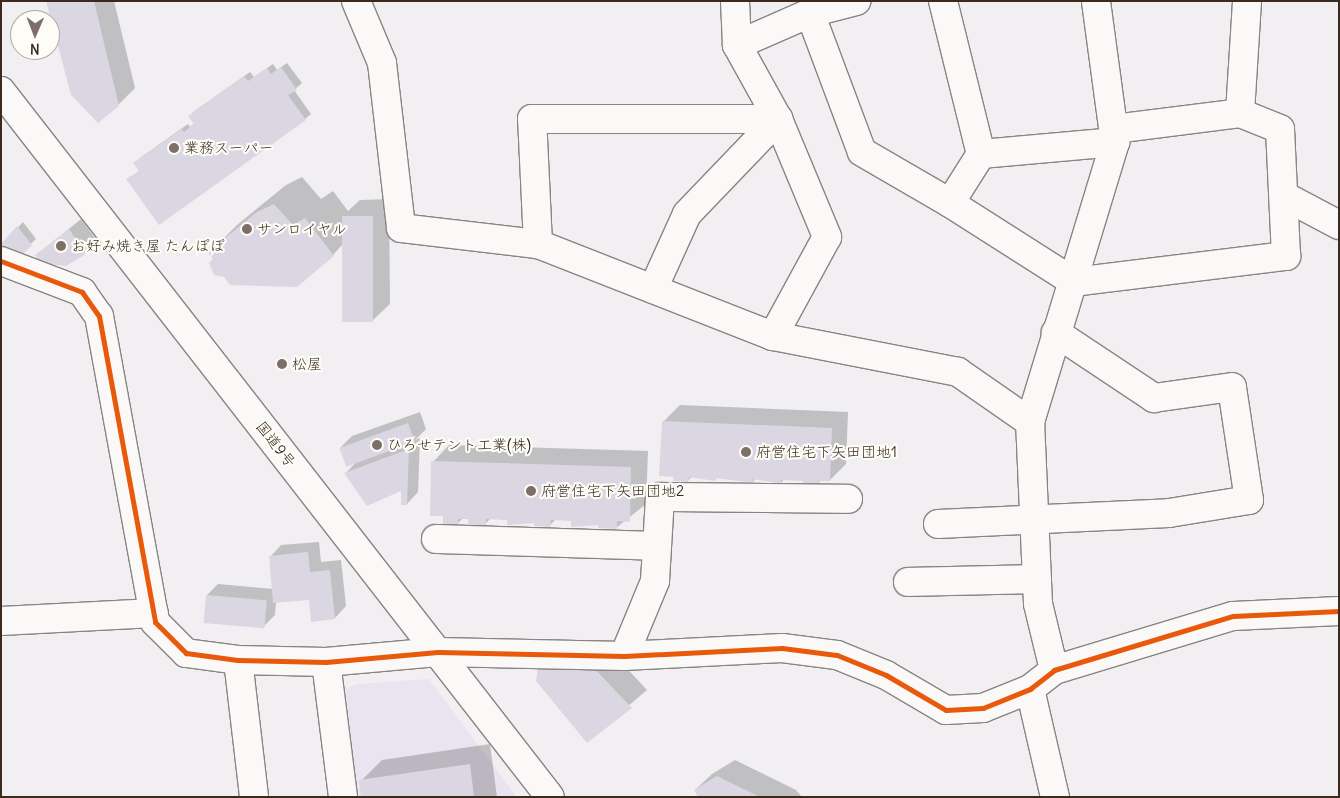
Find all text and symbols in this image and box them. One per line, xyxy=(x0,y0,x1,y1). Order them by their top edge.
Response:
north arrow xyxy=(10,10,60,60)
text: N xyxy=(30,40,40,58)
place label: 業務スーパー xyxy=(184,139,273,157)
marker: 業務スーパー xyxy=(168,142,180,154)
place label: サンロイヤル xyxy=(257,220,347,238)
marker: サンロイヤル xyxy=(241,223,253,235)
place label: お好み焼き屋 たんぽぽ xyxy=(71,237,225,255)
marker: お好み焼き屋 たんぽぽ xyxy=(55,240,67,252)
place label: 松屋 xyxy=(292,355,322,373)
marker: 松屋 xyxy=(276,358,288,370)
street label: 国道9号 xyxy=(252,417,300,471)
place label: ひろせテント工業(株) xyxy=(387,436,531,454)
marker: ひろせテント工業(株) xyxy=(371,439,383,451)
place label: 府営住宅下矢田団地1 xyxy=(756,443,897,461)
marker: 府営住宅下矢田団地1 xyxy=(740,446,752,458)
place label: 府営住宅下矢田団地2 xyxy=(541,482,684,500)
marker: 府営住宅下矢田団地2 xyxy=(525,485,537,497)

